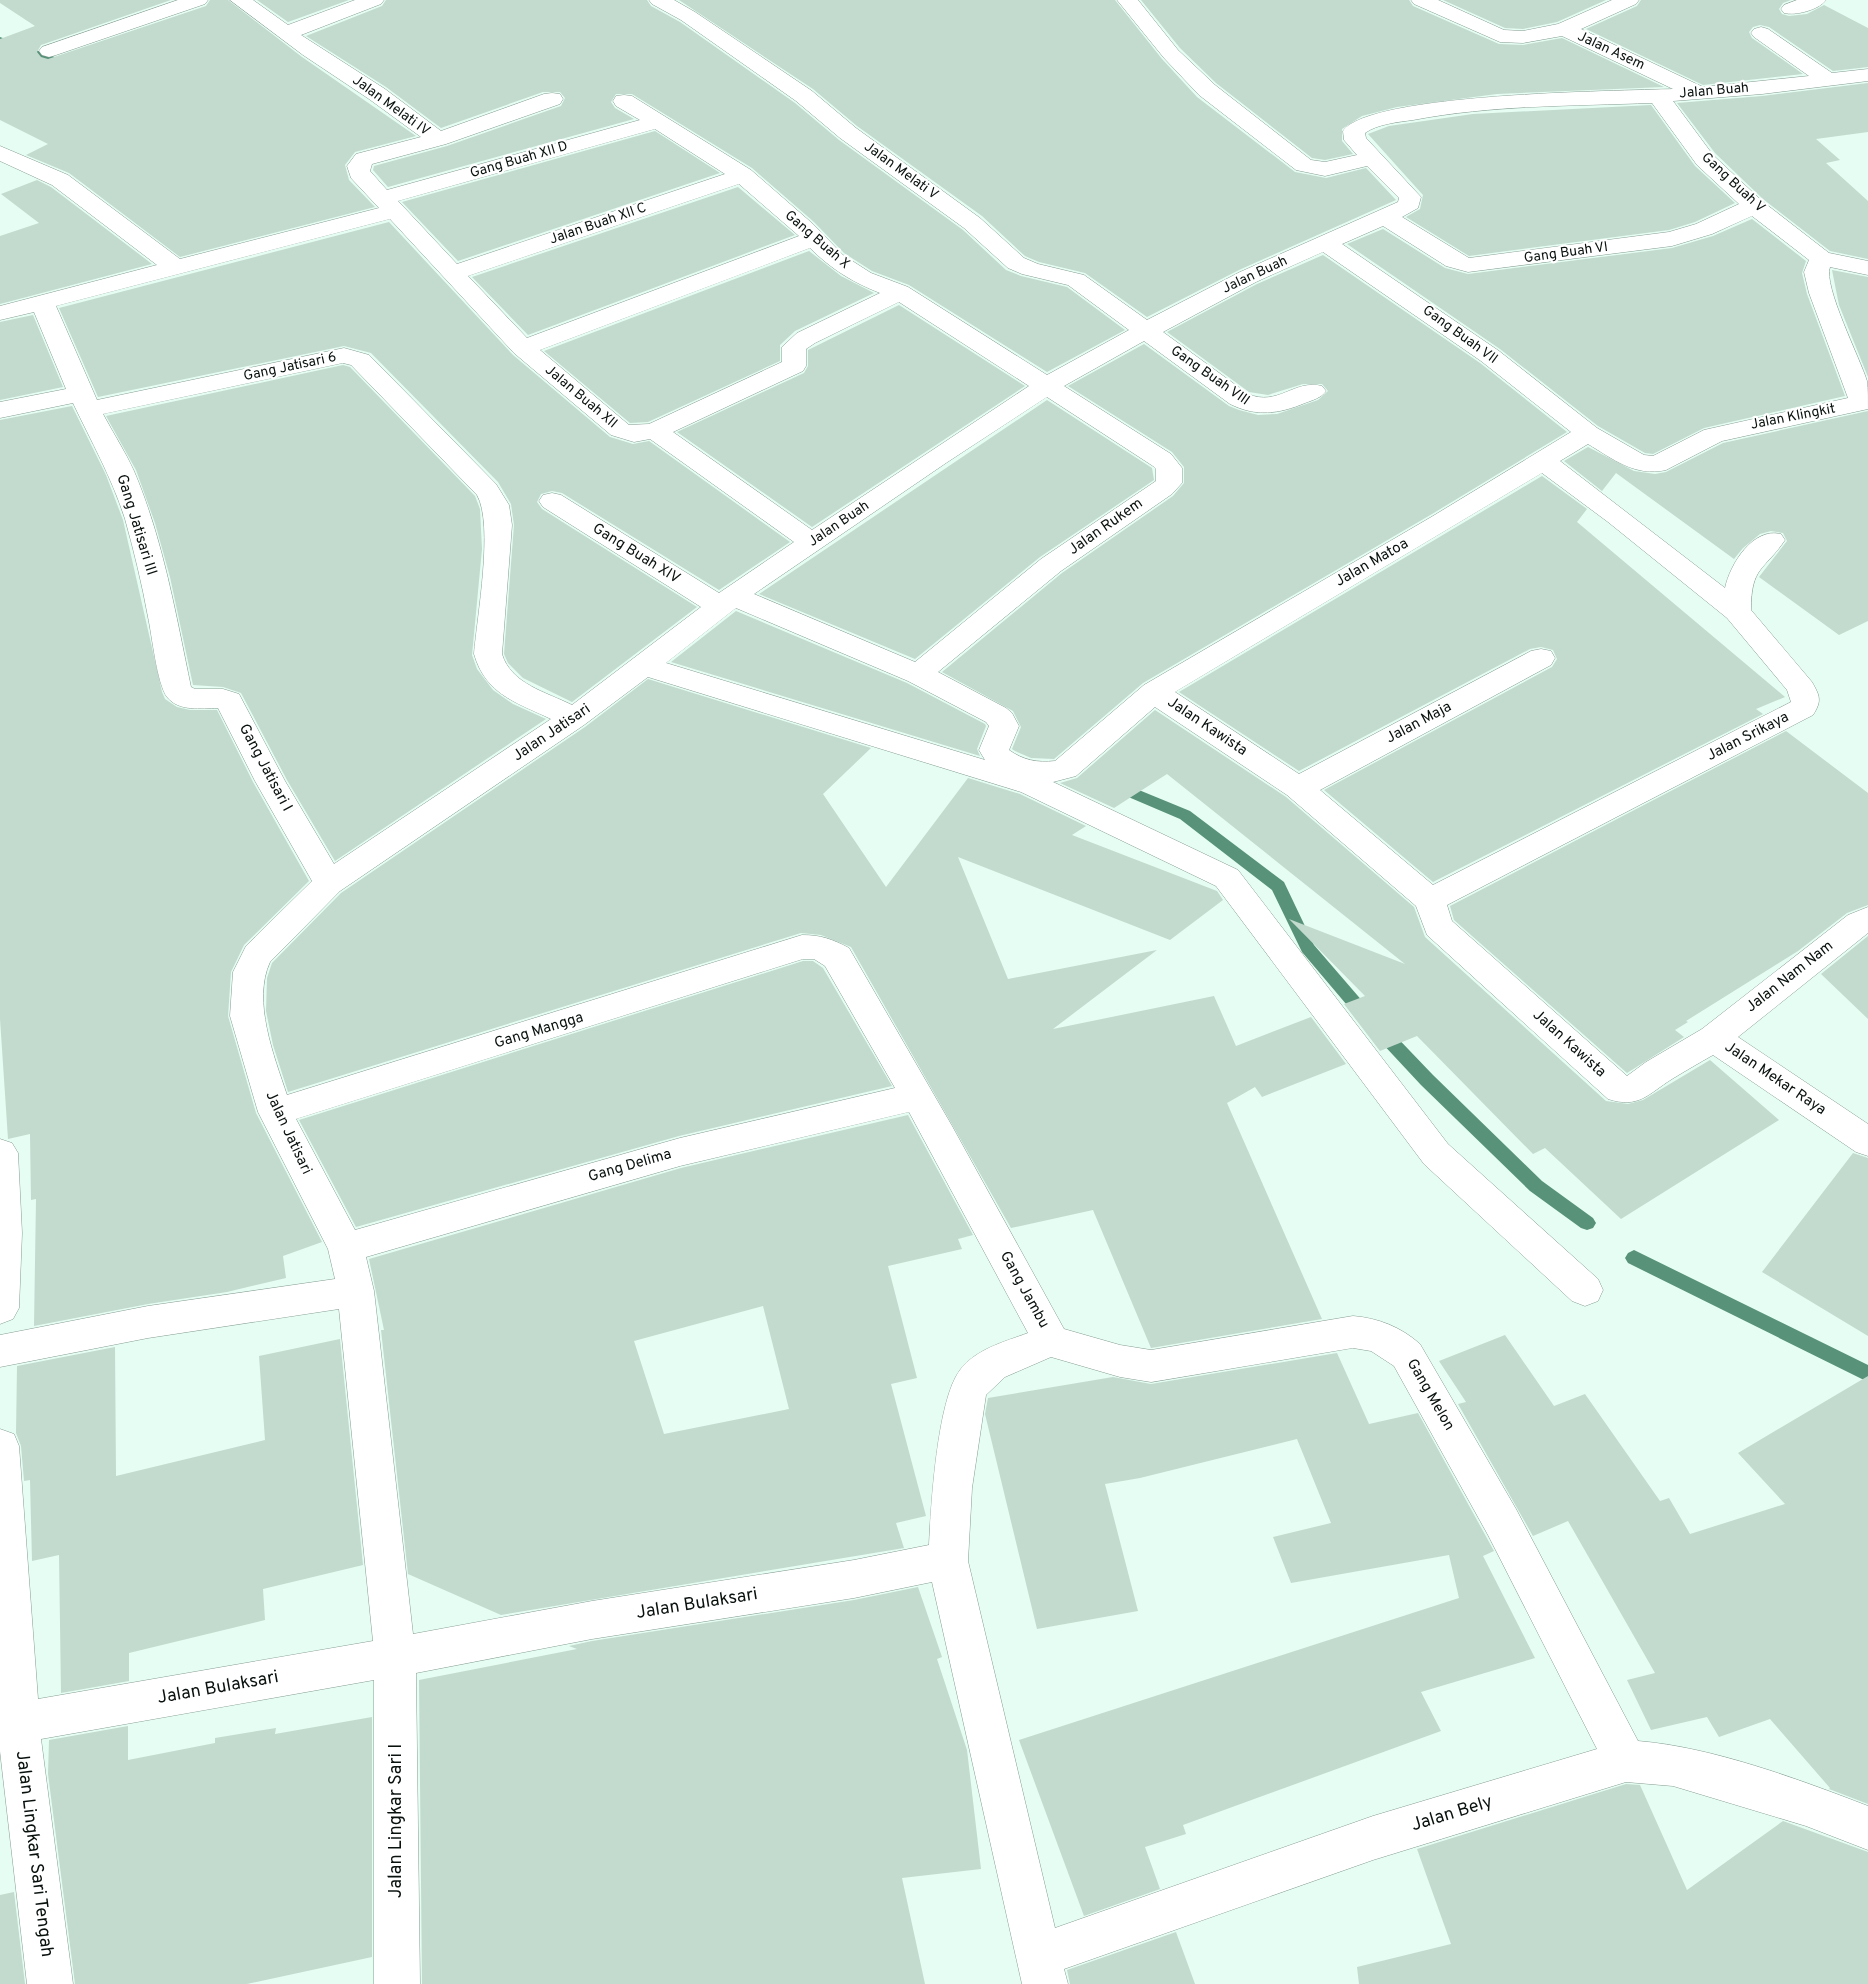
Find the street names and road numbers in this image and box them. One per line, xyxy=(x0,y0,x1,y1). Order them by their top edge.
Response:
street label: Jalan Asem xyxy=(1575,28,1647,74)
street label: Jalan Melati IV xyxy=(349,72,433,140)
street label: Jalan Buah xyxy=(1678,79,1750,103)
street label: Gang Buah XII D xyxy=(468,138,570,182)
street label: Jalan Melati V xyxy=(861,138,941,204)
street label: Gang Buah V xyxy=(1698,149,1768,217)
street label: Jalan Buah XII C xyxy=(547,199,649,249)
street label: Gang Buah X xyxy=(781,207,853,273)
street label: Gang Buah VI xyxy=(1523,239,1609,267)
street label: Jalan Buah xyxy=(1220,253,1290,297)
street label: Gang Buah VII xyxy=(1419,302,1501,368)
street label: Gang Buah VIII xyxy=(1167,343,1253,409)
street label: Gang Jatisari 6 xyxy=(242,349,338,385)
street label: Jalan Buah XII xyxy=(541,362,621,432)
street label: Jalan Klingkit xyxy=(1749,400,1837,434)
street label: Gang Jatisari III xyxy=(112,472,160,578)
street label: Jalan Rukem xyxy=(1065,494,1147,560)
street label: Jalan Buah xyxy=(805,497,873,551)
street label: Gang Buah XIV xyxy=(589,519,684,589)
street label: Jalan Matoa xyxy=(1332,534,1412,592)
street label: Jalan Kawista xyxy=(1163,693,1251,761)
street label: Jalan Maja xyxy=(1383,698,1455,748)
street label: Jalan Jatisari xyxy=(510,700,594,766)
street label: Jalan Srikaya xyxy=(1704,708,1792,766)
street label: Gang Jatisari I xyxy=(234,721,296,815)
street label: Jalan Nam Nam xyxy=(1743,937,1837,1017)
street label: Jalan Kawista xyxy=(1528,1006,1610,1082)
street label: Gang Mangga xyxy=(492,1008,586,1054)
street label: Jalan Mekar Raya xyxy=(1721,1038,1829,1120)
street label: Jalan Jatisari xyxy=(260,1088,316,1178)
street label: Gang Delima xyxy=(586,1145,674,1187)
street label: Gang Jambu xyxy=(995,1248,1053,1332)
street label: Gang Melon xyxy=(1402,1356,1458,1434)
street label: Jalan Bulaksari xyxy=(635,1583,759,1625)
street label: Jalan Bulaksari xyxy=(156,1666,280,1710)
street label: Jalan Lingkar Sari I xyxy=(385,1744,408,1898)
street label: Jalan Lingkar Sari Tengah xyxy=(10,1749,58,1959)
street label: Jalan Bely xyxy=(1408,1791,1496,1837)

